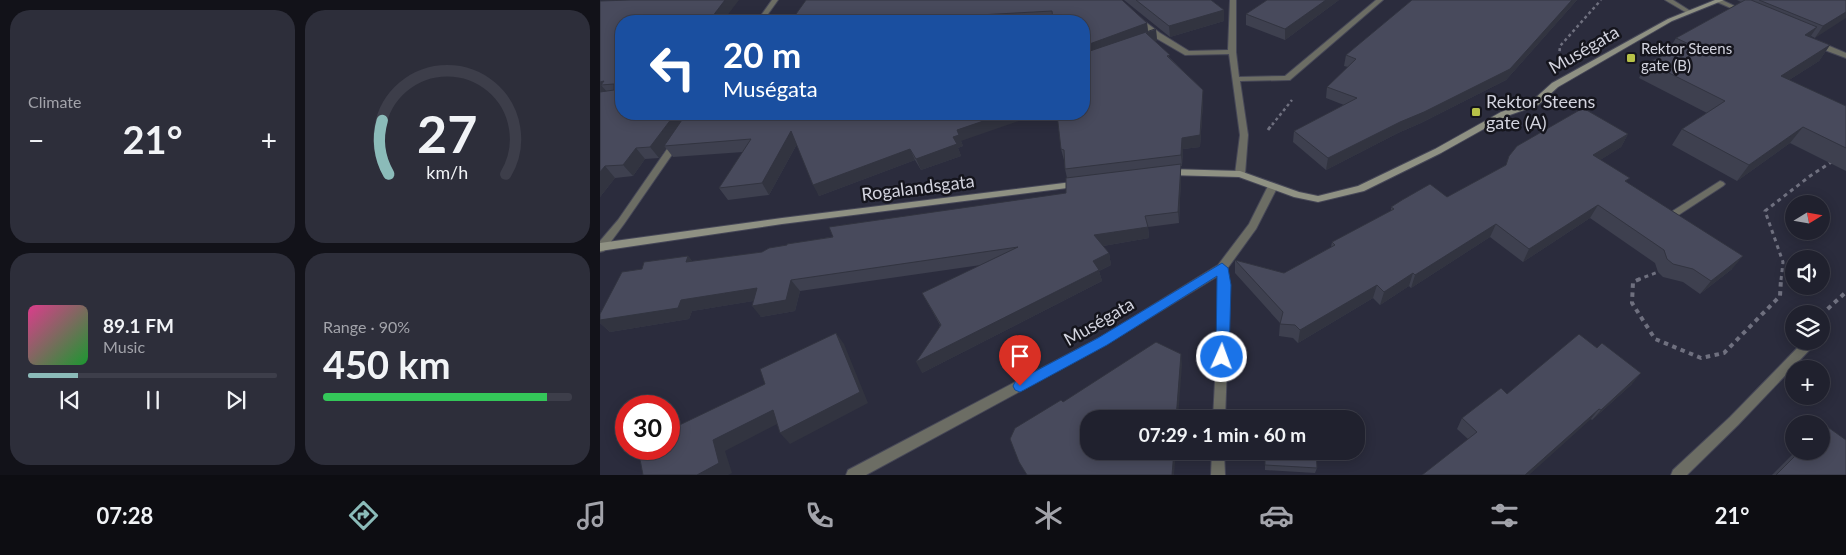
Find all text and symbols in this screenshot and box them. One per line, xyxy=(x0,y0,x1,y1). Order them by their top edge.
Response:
street label: Muségata xyxy=(1544,20,1623,78)
text: 20 m xyxy=(723,33,801,75)
icon: left xyxy=(640,35,705,100)
place label: Rektor Steens gate (B) xyxy=(1641,39,1732,74)
marker: Rektor Steens gate (B) xyxy=(1625,52,1637,64)
text: Muségata xyxy=(723,75,818,102)
place label: Rektor Steens gate (A) xyxy=(1486,90,1596,133)
text: Climate xyxy=(28,92,81,111)
text: 27 xyxy=(417,102,478,164)
marker: Rektor Steens gate (A) xyxy=(1470,106,1482,118)
text: 21° xyxy=(123,116,182,162)
text: − xyxy=(28,123,44,157)
text: + xyxy=(261,123,277,157)
text: km/h xyxy=(427,161,468,183)
street label: Rogalandsgata xyxy=(860,169,976,205)
north arrow xyxy=(1785,195,1830,240)
map controls xyxy=(1785,195,1830,460)
button: sound xyxy=(1785,250,1830,295)
street label: Muségata xyxy=(1059,292,1138,350)
button: layers xyxy=(1785,305,1830,350)
text: 89.1 FM xyxy=(103,314,174,337)
text: Range · 90% xyxy=(323,317,410,336)
position arrow xyxy=(1195,330,1247,382)
pin xyxy=(999,335,1041,386)
text: Music xyxy=(103,337,145,356)
text: 450 km xyxy=(323,341,451,387)
icon: arrive xyxy=(1006,342,1034,370)
button: + xyxy=(1785,360,1830,405)
icon: previous xyxy=(56,386,84,414)
icon: pause xyxy=(139,386,167,414)
icon: next xyxy=(222,386,250,414)
speed limit sign: 30 xyxy=(615,395,680,460)
button: − xyxy=(1785,415,1830,460)
text: 07:29 · 1 min · 60 m xyxy=(1139,423,1306,446)
icon: directions xyxy=(346,498,381,533)
icon: music xyxy=(574,498,609,533)
icon: phone xyxy=(802,498,837,533)
icon: climate xyxy=(1031,498,1066,533)
icon: car xyxy=(1259,498,1294,533)
icon: filters xyxy=(1487,498,1522,533)
text: 07:28 xyxy=(97,502,153,529)
text: 21° xyxy=(1715,502,1749,529)

